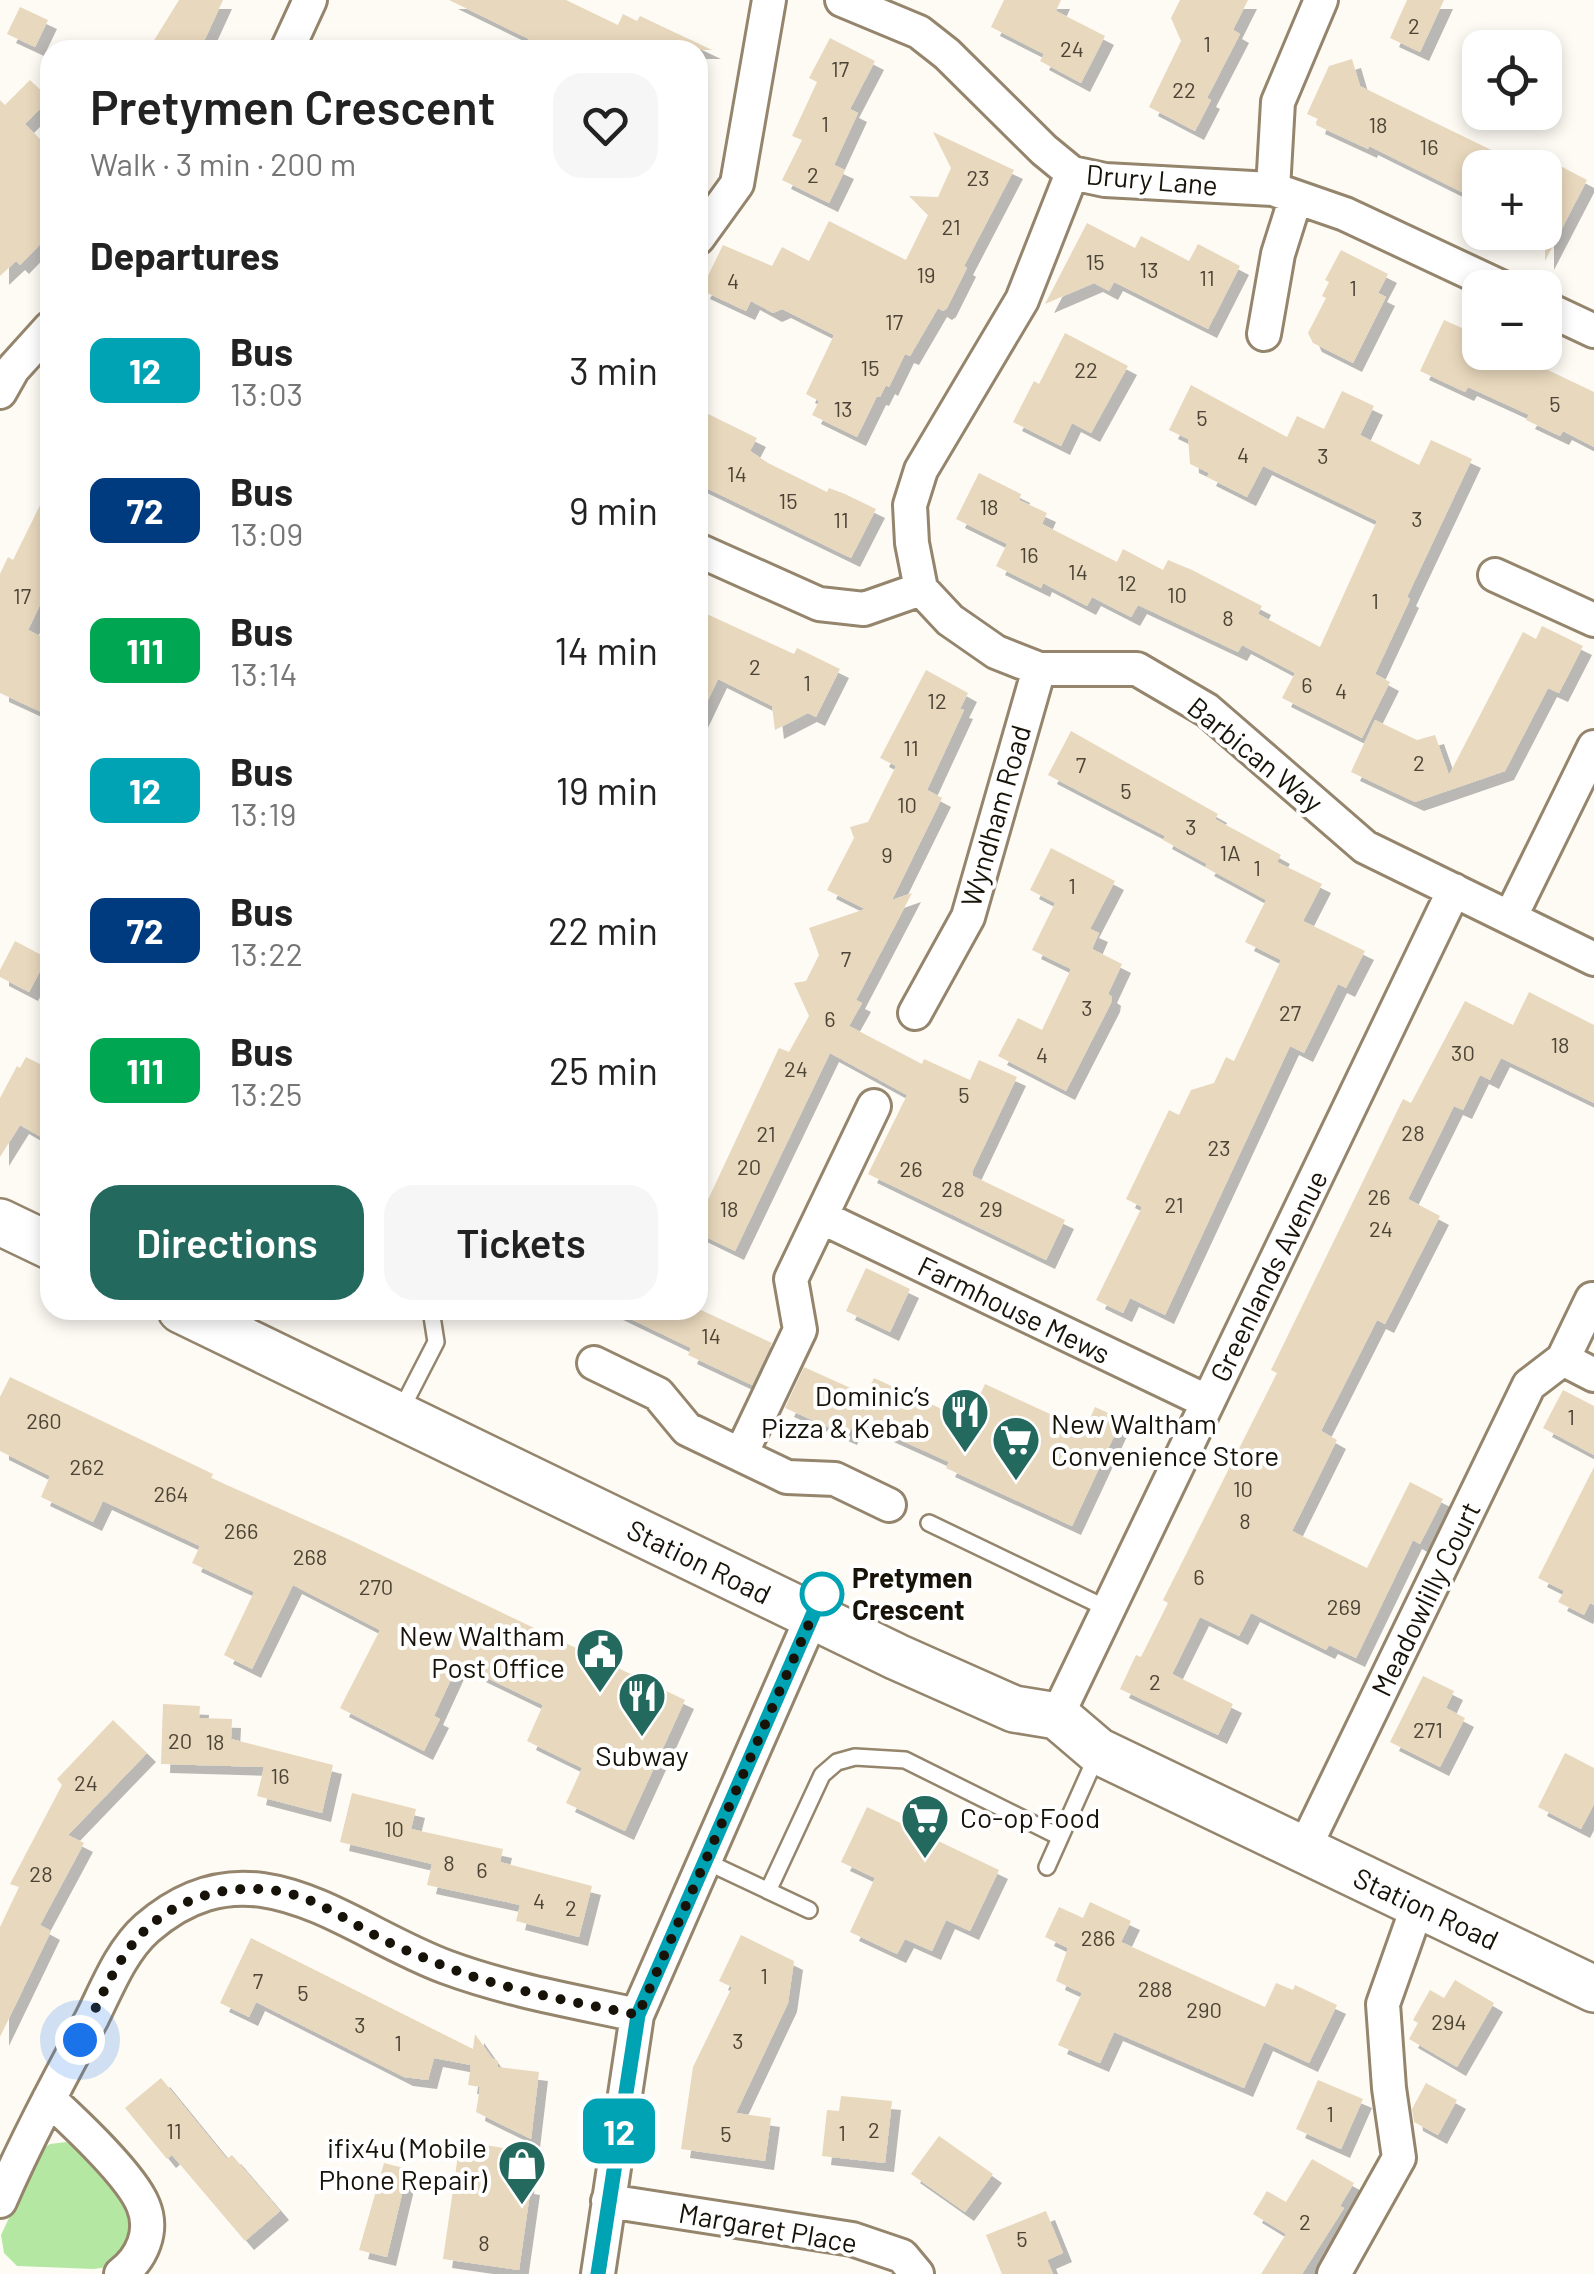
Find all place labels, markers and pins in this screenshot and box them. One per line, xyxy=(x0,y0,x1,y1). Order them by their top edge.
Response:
place label: Dominic’s Pizza & Kebab xyxy=(761,1378,930,1444)
restaurant icon: Dominic’s Pizza & Kebab xyxy=(939,1386,991,1454)
place label: New Waltham Convenience Store xyxy=(1051,1406,1279,1472)
supermarket icon: New Waltham Convenience Store xyxy=(990,1414,1042,1482)
place label: Pretymen Crescent xyxy=(852,1560,973,1626)
marker: Pretymen Crescent xyxy=(801,1573,843,1615)
place label: New Waltham Post Office xyxy=(399,1618,565,1684)
public building icon: New Waltham Post Office xyxy=(574,1626,626,1694)
restaurant icon: Subway xyxy=(616,1670,668,1738)
place label: Subway xyxy=(595,1738,689,1772)
supermarket icon: Co-op Food xyxy=(899,1792,951,1860)
place label: Co-op Food xyxy=(960,1800,1100,1834)
place label: ifix4u (Mobile Phone Repair) xyxy=(318,2130,488,2196)
shop icon: ifix4u (Mobile Phone Repair) xyxy=(496,2138,548,2206)

